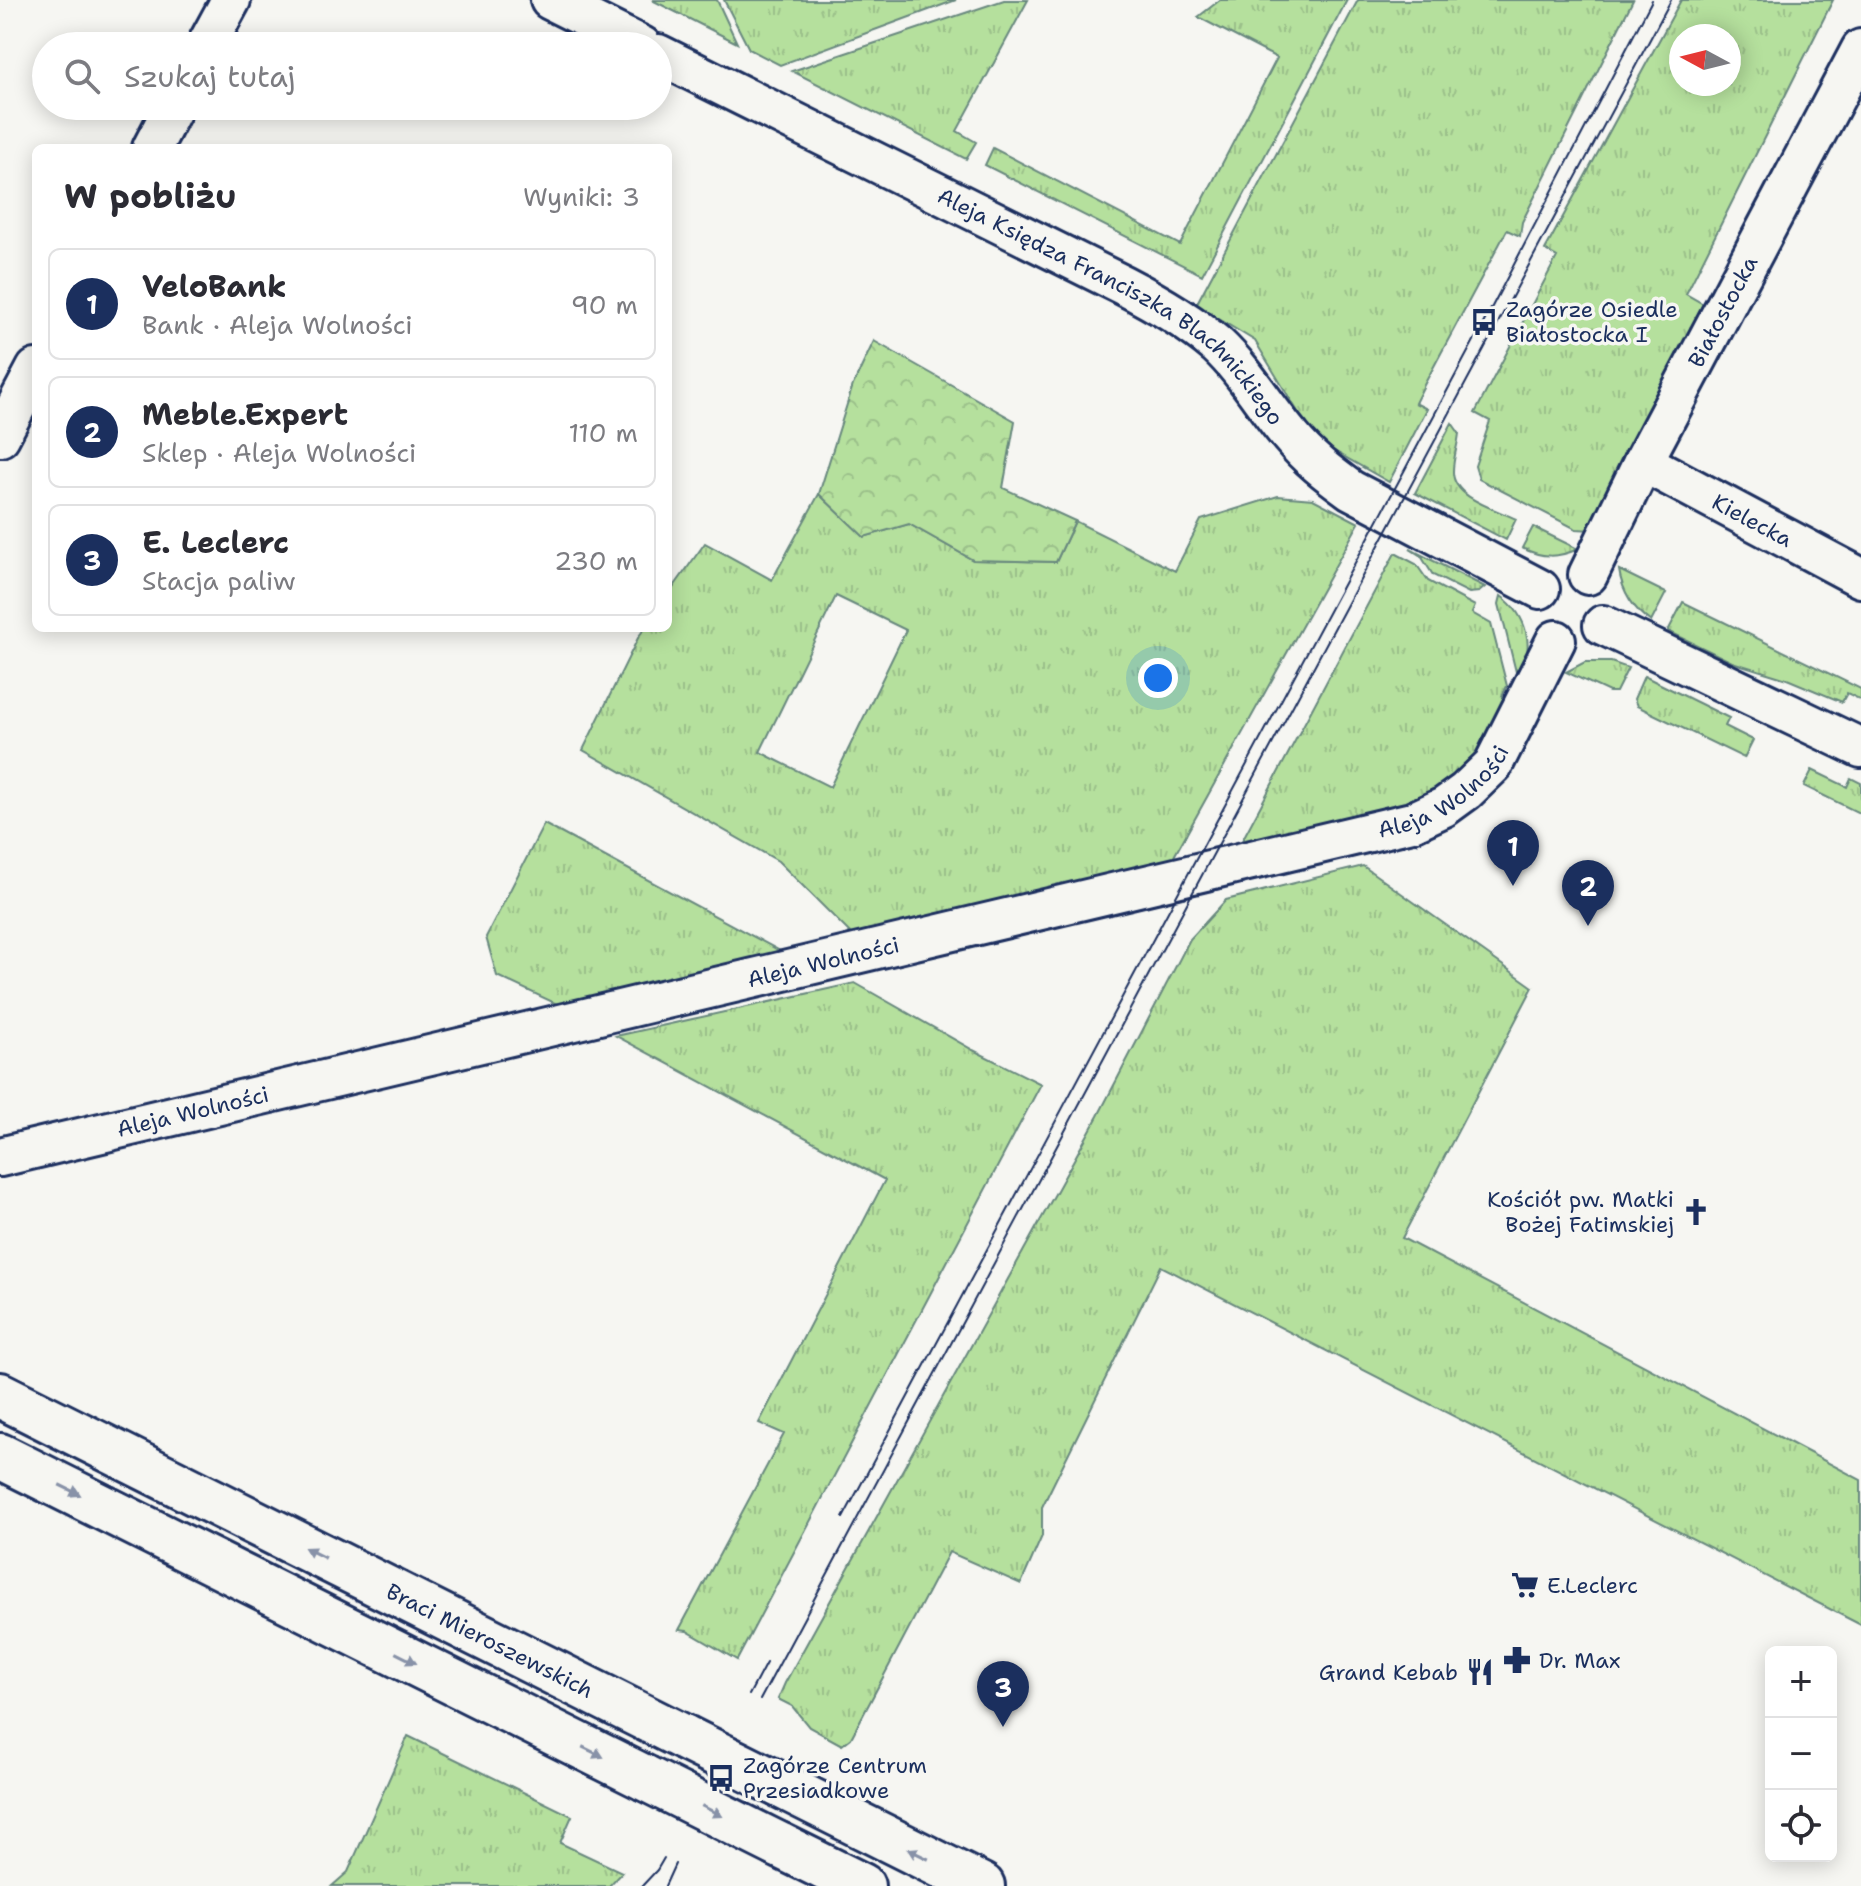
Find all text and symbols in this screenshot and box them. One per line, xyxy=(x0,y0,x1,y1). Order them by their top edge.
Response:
north arrow xyxy=(1669,24,1741,96)
search box xyxy=(32,32,672,120)
icon: search xyxy=(60,54,104,98)
text: Szukaj tutaj xyxy=(124,56,296,97)
text: W pobliżu xyxy=(64,173,237,219)
text: Wyniki: 3 xyxy=(523,179,640,214)
street label: Aleja Księdza Franciszka Blachnickiego xyxy=(933,181,1290,431)
street label: Białostocka xyxy=(1681,250,1764,372)
text: VeloBank xyxy=(142,266,286,307)
text: 1 xyxy=(86,287,98,322)
text: 90 m xyxy=(571,287,638,322)
place label: Zagórze Osiedle Białostocka I xyxy=(1506,295,1678,349)
text: Bank · Aleja Wolności xyxy=(142,307,413,342)
bus stop icon: Zagórze Osiedle Białostocka I xyxy=(1469,307,1499,337)
text: Meble.Expert xyxy=(142,394,348,435)
text: 2 xyxy=(83,415,101,450)
text: 110 m xyxy=(568,415,638,450)
text: Sklep · Aleja Wolności xyxy=(142,435,416,470)
street label: Kielecka xyxy=(1707,487,1798,554)
text: E. Leclerc xyxy=(142,522,289,563)
text: 3 xyxy=(83,543,101,578)
text: 230 m xyxy=(554,543,638,578)
text: Stacja paliw xyxy=(142,563,296,598)
your location xyxy=(1138,658,1178,698)
street label: Aleja Wolności xyxy=(1375,740,1515,844)
pin: 1 xyxy=(1487,820,1539,886)
pin: 2 xyxy=(1562,860,1614,926)
street label: Aleja Wolności xyxy=(744,930,902,994)
street label: Aleja Wolności xyxy=(114,1079,272,1143)
place label: Kościół pw. Matki Bożej Fatimskiej xyxy=(1487,1185,1674,1239)
church icon: Kościół pw. Matki Bożej Fatimskiej xyxy=(1681,1197,1711,1227)
one-way arrow xyxy=(58,1484,81,1497)
one-way arrow xyxy=(303,1546,326,1560)
supermarket icon: E.Leclerc xyxy=(1510,1570,1540,1600)
place label: E.Leclerc xyxy=(1547,1571,1638,1600)
street label: Braci Mieroszewskich xyxy=(382,1576,598,1704)
pharmacy icon: Dr. Max xyxy=(1502,1645,1532,1675)
place label: Dr. Max xyxy=(1539,1646,1621,1675)
map controls xyxy=(1765,1646,1837,1862)
button: + xyxy=(1765,1646,1837,1718)
one-way arrow xyxy=(394,1651,417,1665)
restaurant icon: Grand Kebab xyxy=(1465,1657,1495,1687)
place label: Grand Kebab xyxy=(1319,1658,1458,1687)
pin: 3 xyxy=(977,1661,1029,1727)
button: − xyxy=(1765,1718,1837,1790)
one-way arrow xyxy=(581,1745,604,1759)
place label: Zagórze Centrum Przesiadkowe xyxy=(743,1751,927,1805)
bus stop icon: Zagórze Centrum Przesiadkowe xyxy=(706,1763,736,1793)
button: locate xyxy=(1765,1790,1837,1862)
one-way arrow xyxy=(701,1805,724,1818)
one-way arrow xyxy=(907,1848,930,1861)

